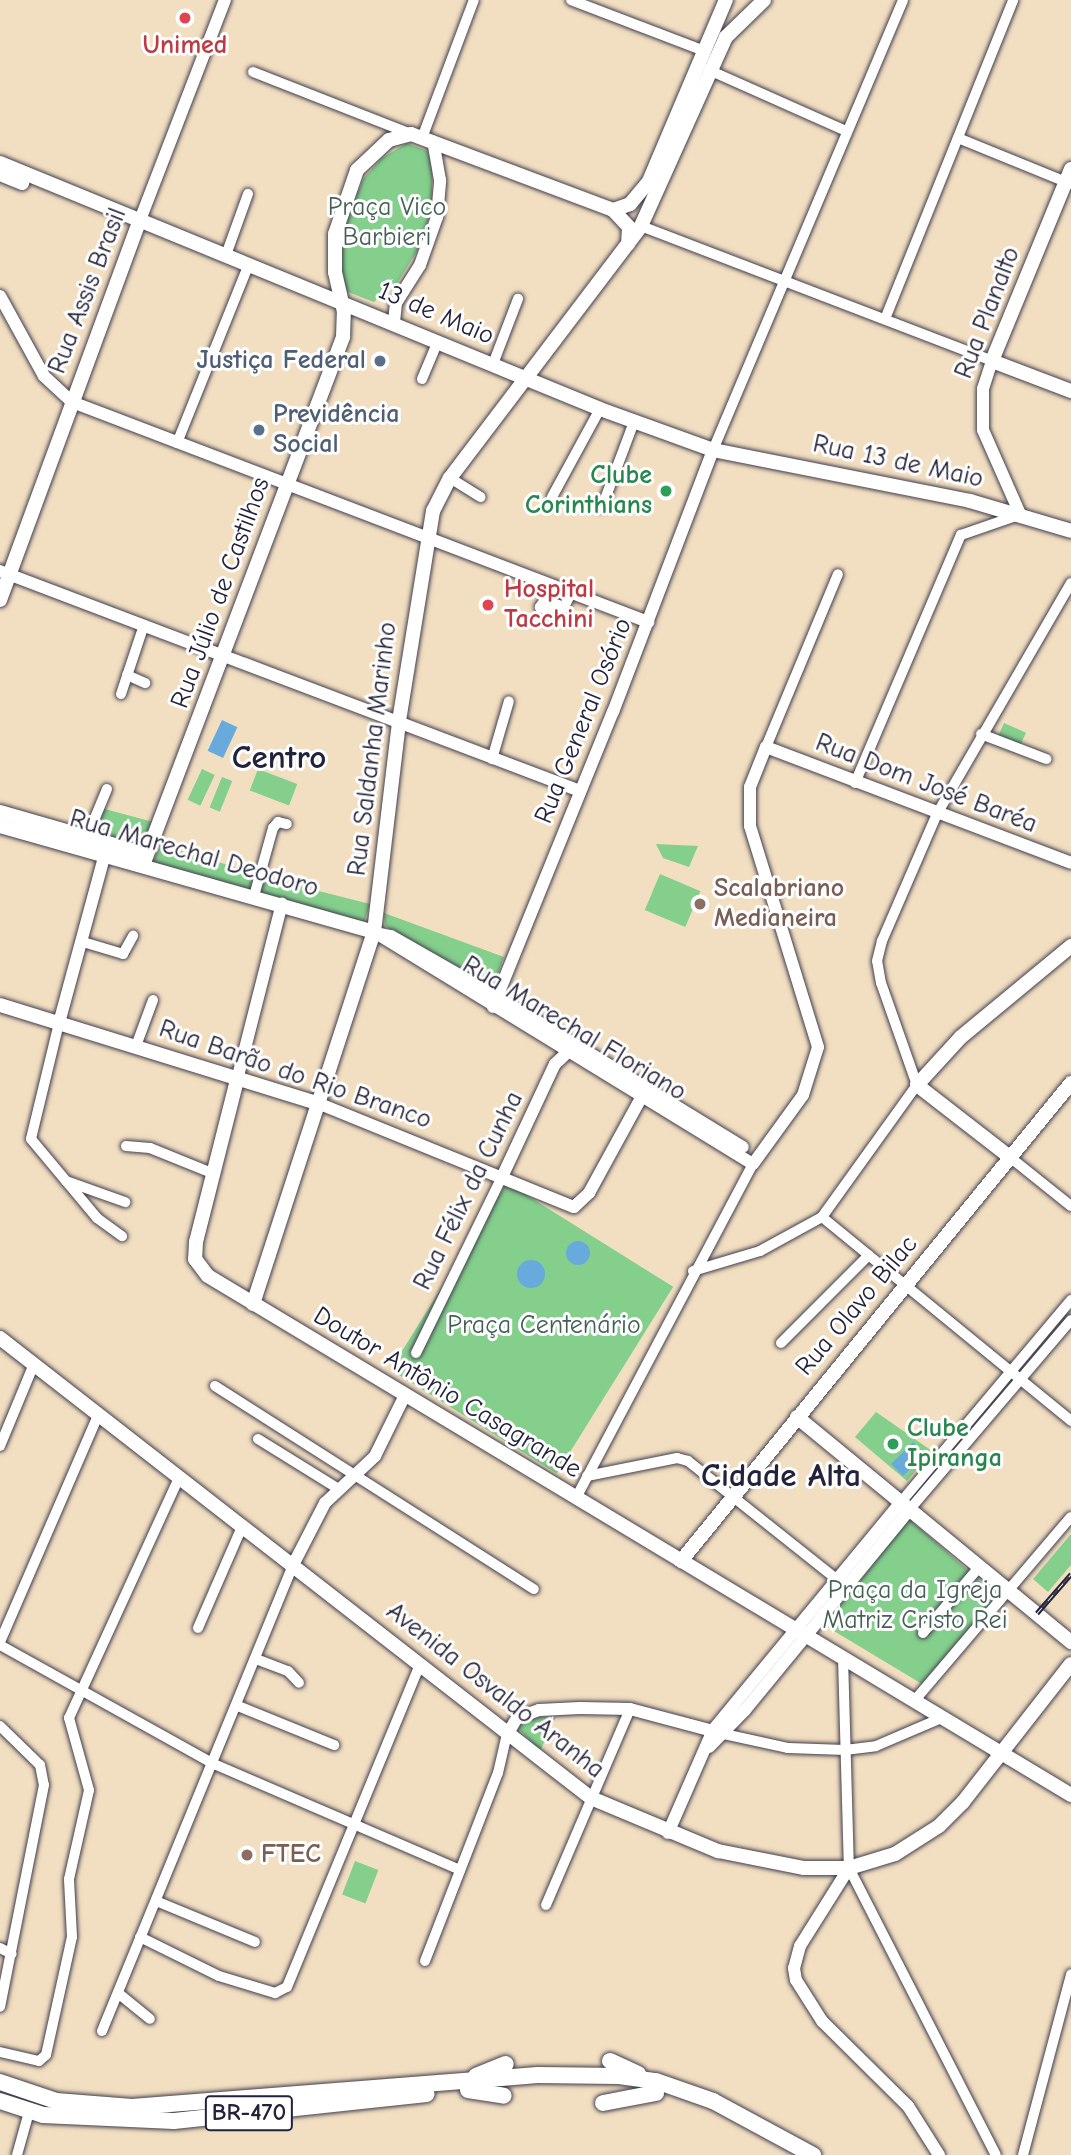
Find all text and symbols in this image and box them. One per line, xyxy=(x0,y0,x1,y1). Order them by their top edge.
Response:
marker: Unimed xyxy=(175,8,195,28)
place label: Unimed xyxy=(143,30,227,62)
park label: Praça Vico Barbieri xyxy=(328,192,446,254)
street label: Rua Assis Brasil xyxy=(42,204,134,378)
street label: Rua Planalto xyxy=(949,243,1027,383)
street label: 13 de Maio xyxy=(374,276,498,352)
place label: Justiça Federal xyxy=(196,345,366,377)
marker: Justiça Federal xyxy=(372,353,388,369)
place label: Previdência Social xyxy=(273,399,399,460)
marker: Previdência Social xyxy=(251,422,267,438)
street label: Rua 13 de Maio xyxy=(810,429,986,495)
place label: Clube Corinthians xyxy=(525,460,652,522)
street label: Rua Júlio de Castilhos xyxy=(165,473,277,713)
marker: Clube Corinthians xyxy=(658,483,674,499)
place label: Hospital Tacchini xyxy=(504,574,594,636)
marker: Hospital Tacchini xyxy=(478,595,498,615)
street label: Rua General Osório xyxy=(529,614,639,828)
street label: Rua Saldanha Marinho xyxy=(342,620,404,878)
street label: Rua Dom José Baréa xyxy=(811,727,1041,841)
district label: Centro xyxy=(232,738,326,778)
street label: Rua Marechal Deodoro xyxy=(66,804,322,904)
place label: Scalabriano Medianeira xyxy=(714,873,844,934)
marker: Scalabriano Medianeira xyxy=(692,896,708,912)
street label: Rua Marechal Floriano xyxy=(456,950,692,1108)
street label: Rua Barão do Rio Branco xyxy=(155,1014,435,1136)
street label: Rua Félix da Cunha xyxy=(407,1087,531,1295)
street label: Rua Olavo Bilac xyxy=(789,1230,925,1382)
street label: Doutor Antônio Casagrande xyxy=(307,1301,587,1485)
park label: Praça Centenário xyxy=(447,1310,641,1342)
place label: Clube Ipiranga xyxy=(907,1413,1002,1474)
marker: Clube Ipiranga xyxy=(885,1436,901,1452)
district label: Cidade Alta xyxy=(701,1456,861,1496)
park label: Praça da Igreja Matriz Cristo Rei xyxy=(822,1575,1008,1636)
street label: Avenida Osvaldo Aranha xyxy=(380,1596,610,1786)
place label: FTEC xyxy=(261,1839,321,1871)
marker: FTEC xyxy=(239,1847,255,1863)
road number: BR-470 xyxy=(204,2092,294,2134)

